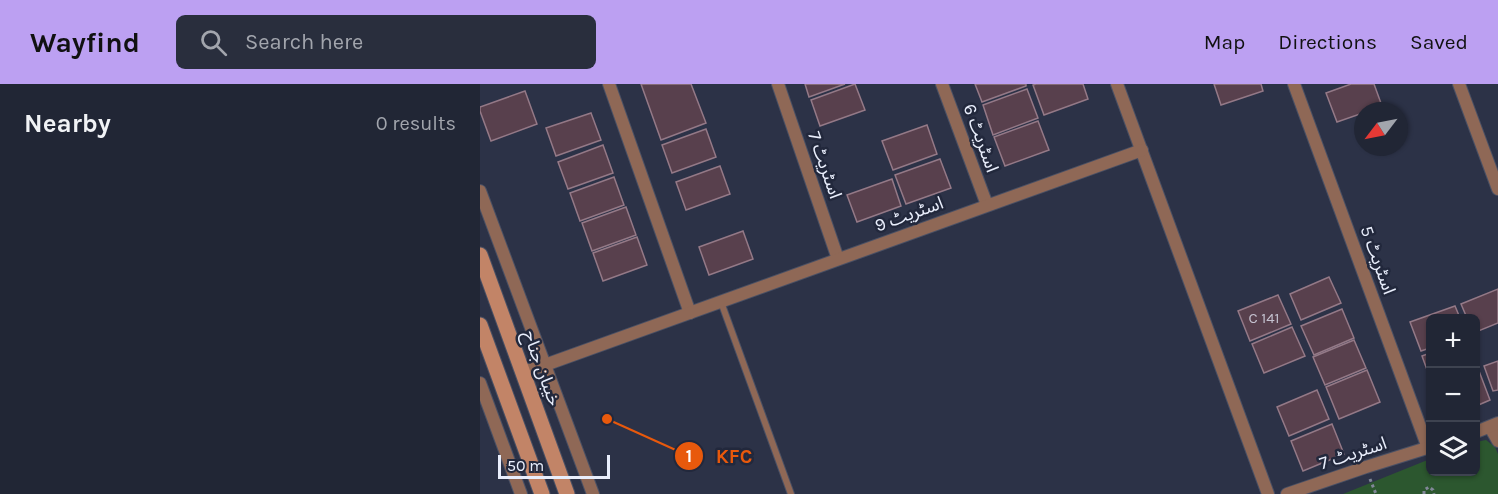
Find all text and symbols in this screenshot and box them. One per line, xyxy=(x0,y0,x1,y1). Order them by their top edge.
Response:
search box xyxy=(176,15,596,69)
text: Wayfind xyxy=(30,26,140,59)
icon: search xyxy=(197,26,230,59)
text: Search here xyxy=(245,29,363,55)
text: Map xyxy=(1204,30,1245,54)
text: Directions xyxy=(1278,30,1377,54)
text: Saved xyxy=(1410,30,1468,54)
street label: اسٹریٹ 6 xyxy=(958,101,1004,175)
north arrow xyxy=(1354,102,1408,156)
text: Nearby xyxy=(24,108,111,139)
text: 0 results xyxy=(376,112,456,135)
street label: اسٹریٹ 7 xyxy=(803,129,847,201)
street label: اسٹریٹ 9 xyxy=(872,191,946,237)
street label: اسٹریٹ 5 xyxy=(1355,223,1401,297)
house number: C 141 xyxy=(1248,309,1280,327)
map controls xyxy=(1426,314,1480,476)
button: + xyxy=(1426,314,1480,368)
street label: خیبان جناح xyxy=(516,327,566,409)
button: − xyxy=(1426,368,1480,422)
button: layers xyxy=(1426,422,1480,476)
street label: اسٹریٹ 7 xyxy=(1317,432,1389,474)
callout: KFC xyxy=(674,437,764,475)
text: 1 xyxy=(686,445,692,467)
text: KFC xyxy=(716,445,752,468)
scale bar xyxy=(498,452,610,480)
text: 50 m xyxy=(507,456,544,475)

